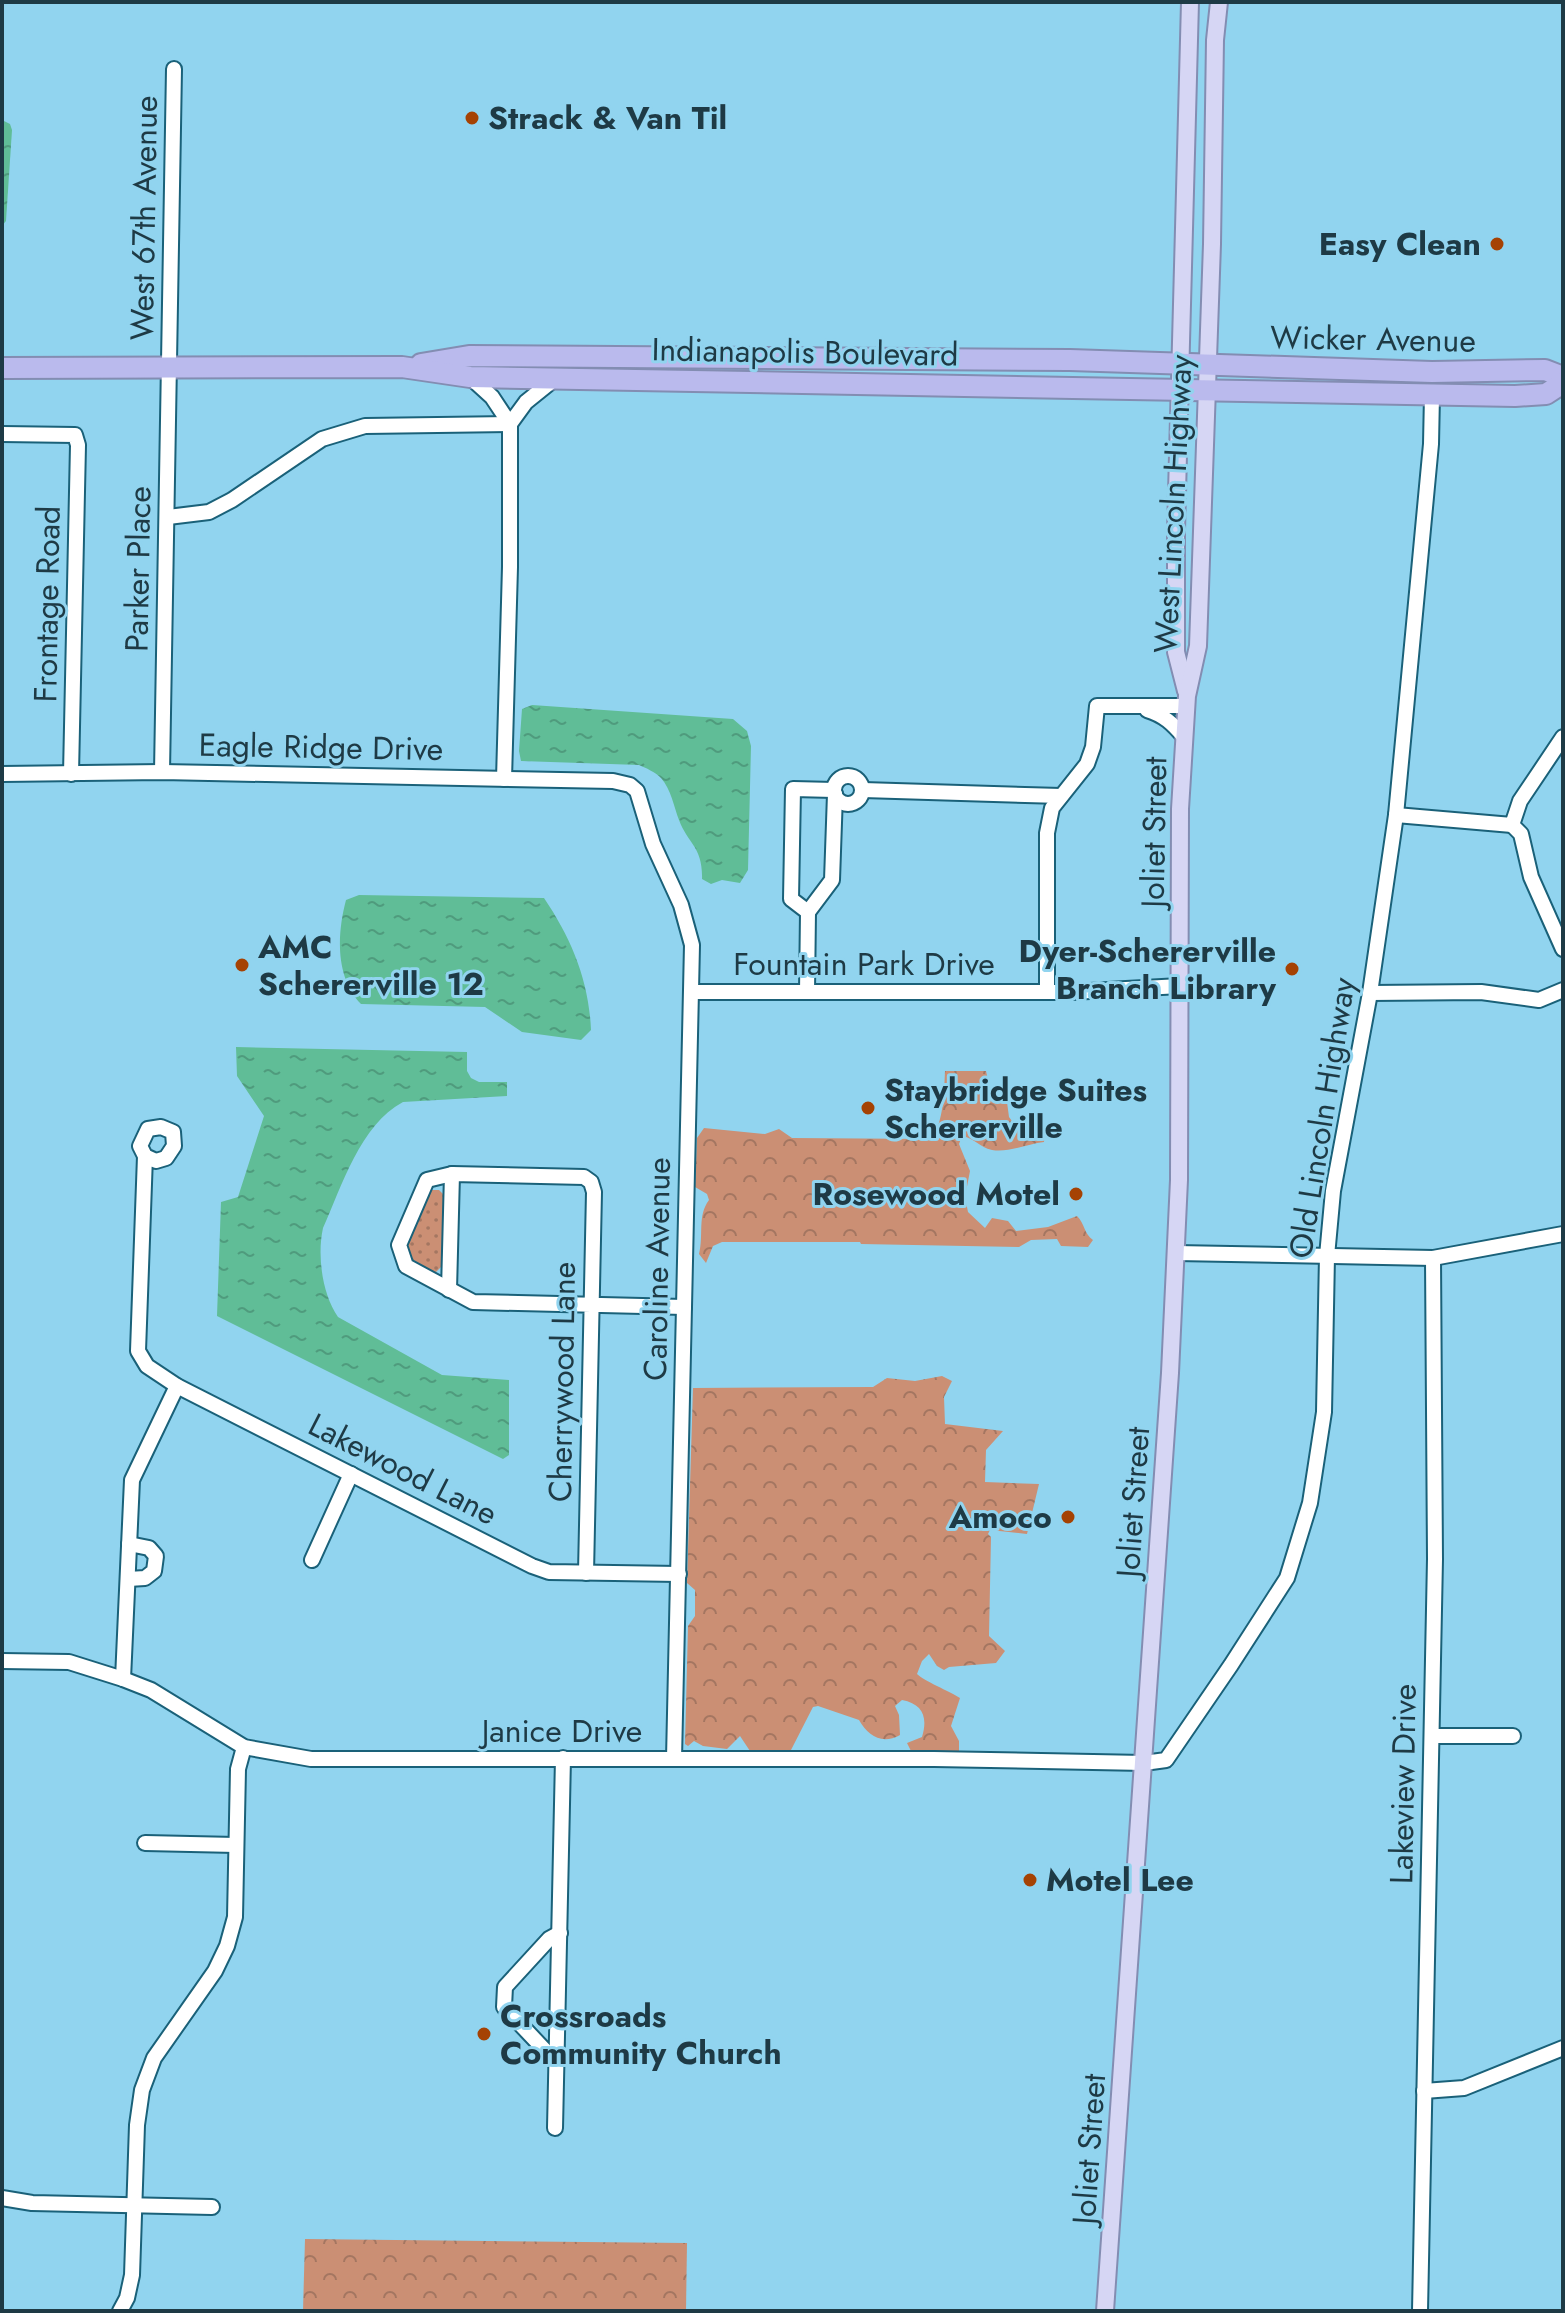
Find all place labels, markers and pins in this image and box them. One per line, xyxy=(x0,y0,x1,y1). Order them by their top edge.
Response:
place label: Strack & Van Til xyxy=(488,95,727,141)
marker: Strack & Van Til xyxy=(463,109,481,127)
place label: Easy Clean xyxy=(1319,221,1481,267)
marker: Easy Clean xyxy=(1488,235,1506,253)
place label: AMC Schererville 12 xyxy=(257,924,484,1007)
place label: Dyer-Schererville Branch Library xyxy=(1018,928,1276,1011)
marker: AMC Schererville 12 xyxy=(233,956,251,974)
marker: Dyer-Schererville Branch Library xyxy=(1283,960,1301,978)
place label: Staybridge Suites Schererville xyxy=(884,1067,1147,1150)
marker: Staybridge Suites Schererville xyxy=(859,1099,877,1117)
place label: Rosewood Motel xyxy=(812,1171,1060,1217)
marker: Rosewood Motel xyxy=(1067,1185,1085,1203)
place label: Amoco xyxy=(948,1494,1052,1540)
marker: Amoco xyxy=(1059,1508,1077,1526)
place label: Motel Lee xyxy=(1046,1857,1194,1903)
marker: Motel Lee xyxy=(1021,1871,1039,1889)
place label: Crossroads Community Church xyxy=(500,1993,782,2076)
marker: Crossroads Community Church xyxy=(475,2025,493,2043)

